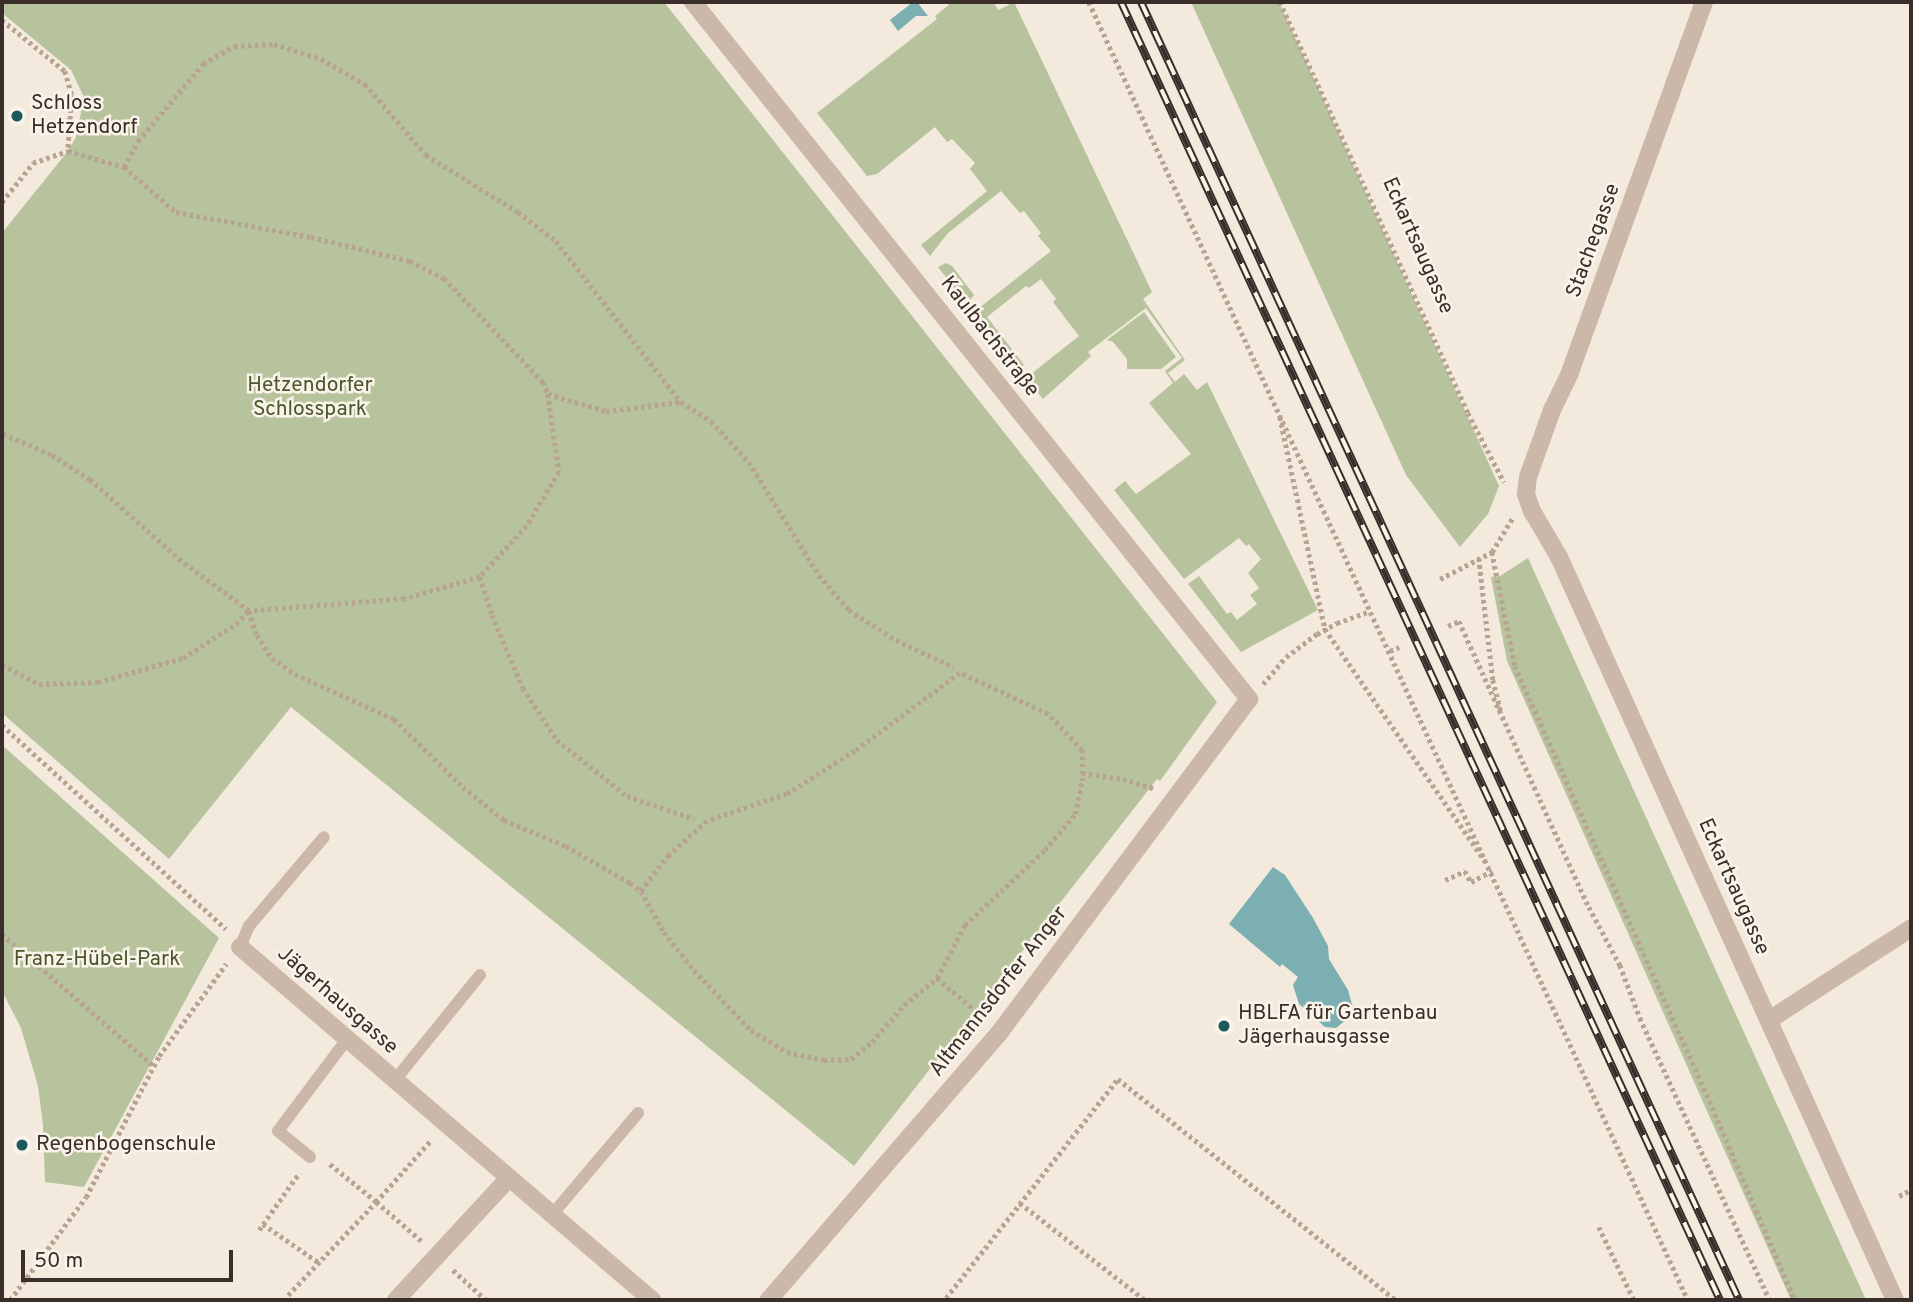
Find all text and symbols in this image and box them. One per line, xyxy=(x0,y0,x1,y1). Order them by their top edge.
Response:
place label: Schloss Hetzendorf xyxy=(31,91,137,141)
marker: Schloss Hetzendorf xyxy=(9,108,25,124)
street label: Eckartsaugasse xyxy=(1376,174,1458,318)
street label: Stachegasse xyxy=(1562,181,1626,301)
street label: Kaulbachstraße xyxy=(934,272,1044,402)
park label: Hetzendorfer Schlosspark xyxy=(247,373,373,423)
street label: Eckartsaugasse xyxy=(1692,815,1774,959)
street label: Altmannsdorfer Anger xyxy=(924,901,1074,1083)
street label: Jägerhausgasse xyxy=(271,942,403,1060)
park label: Franz-Hübel-Park xyxy=(14,947,180,973)
place label: HBLFA für Gartenbau Jägerhausgasse xyxy=(1238,1001,1438,1051)
marker: HBLFA für Gartenbau Jägerhausgasse xyxy=(1216,1018,1232,1034)
place label: Regenbogenschule xyxy=(36,1132,216,1158)
marker: Regenbogenschule xyxy=(14,1137,30,1153)
scale bar xyxy=(24,1236,236,1280)
text: 50 m xyxy=(34,1248,83,1275)

